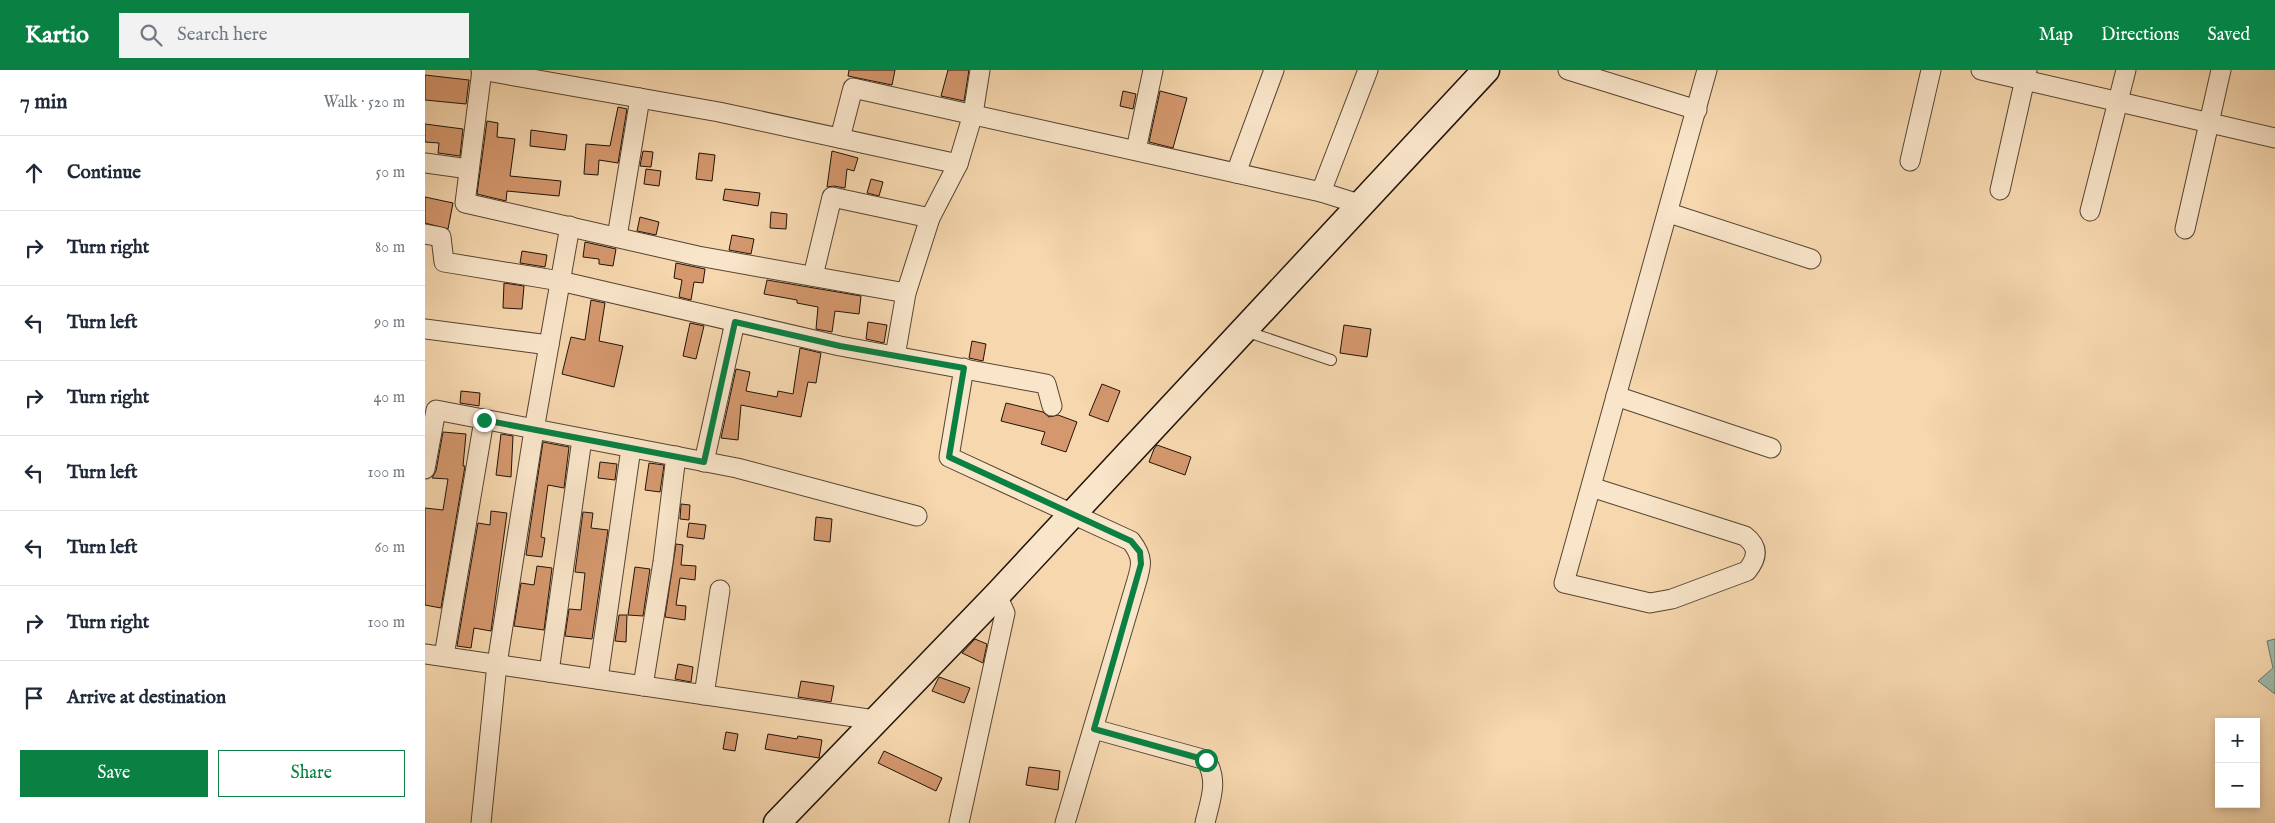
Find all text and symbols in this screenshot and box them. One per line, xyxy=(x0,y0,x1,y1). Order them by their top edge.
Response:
search box xyxy=(119,13,469,58)
text: Kartio xyxy=(25,20,89,51)
icon: search xyxy=(137,21,165,49)
text: Search here xyxy=(177,23,268,47)
text: Map xyxy=(2039,24,2073,47)
text: Directions xyxy=(2101,24,2179,47)
text: Saved xyxy=(2207,24,2250,47)
text: 7 min xyxy=(20,89,67,116)
text: Walk · 520 m xyxy=(323,93,405,113)
icon: ahead xyxy=(20,159,48,187)
text: Continue xyxy=(67,161,141,185)
text: 50 m xyxy=(376,163,405,183)
icon: right xyxy=(20,234,48,262)
text: Turn right xyxy=(67,236,149,260)
text: 80 m xyxy=(375,238,405,258)
icon: left xyxy=(20,309,48,337)
text: Turn left xyxy=(67,311,138,335)
text: 90 m xyxy=(374,313,405,333)
icon: right xyxy=(20,384,48,412)
text: Turn right xyxy=(67,386,149,410)
text: 40 m xyxy=(373,388,405,408)
route end xyxy=(473,409,496,432)
icon: left xyxy=(20,459,48,487)
text: Turn left xyxy=(67,461,138,485)
text: 100 m xyxy=(368,463,405,483)
icon: left xyxy=(20,534,48,562)
text: Turn left xyxy=(67,536,138,560)
text: 60 m xyxy=(375,538,405,558)
icon: right xyxy=(20,609,48,637)
text: Turn right xyxy=(67,611,149,635)
text: 100 m xyxy=(368,613,405,633)
icon: arrive xyxy=(20,684,48,712)
text: Arrive at destination xyxy=(67,686,226,710)
map controls xyxy=(2215,718,2260,808)
button: + xyxy=(2215,718,2260,763)
route start xyxy=(1195,749,1218,772)
button: Save xyxy=(20,750,208,797)
button: Share xyxy=(218,750,405,797)
button: − xyxy=(2215,763,2260,808)

